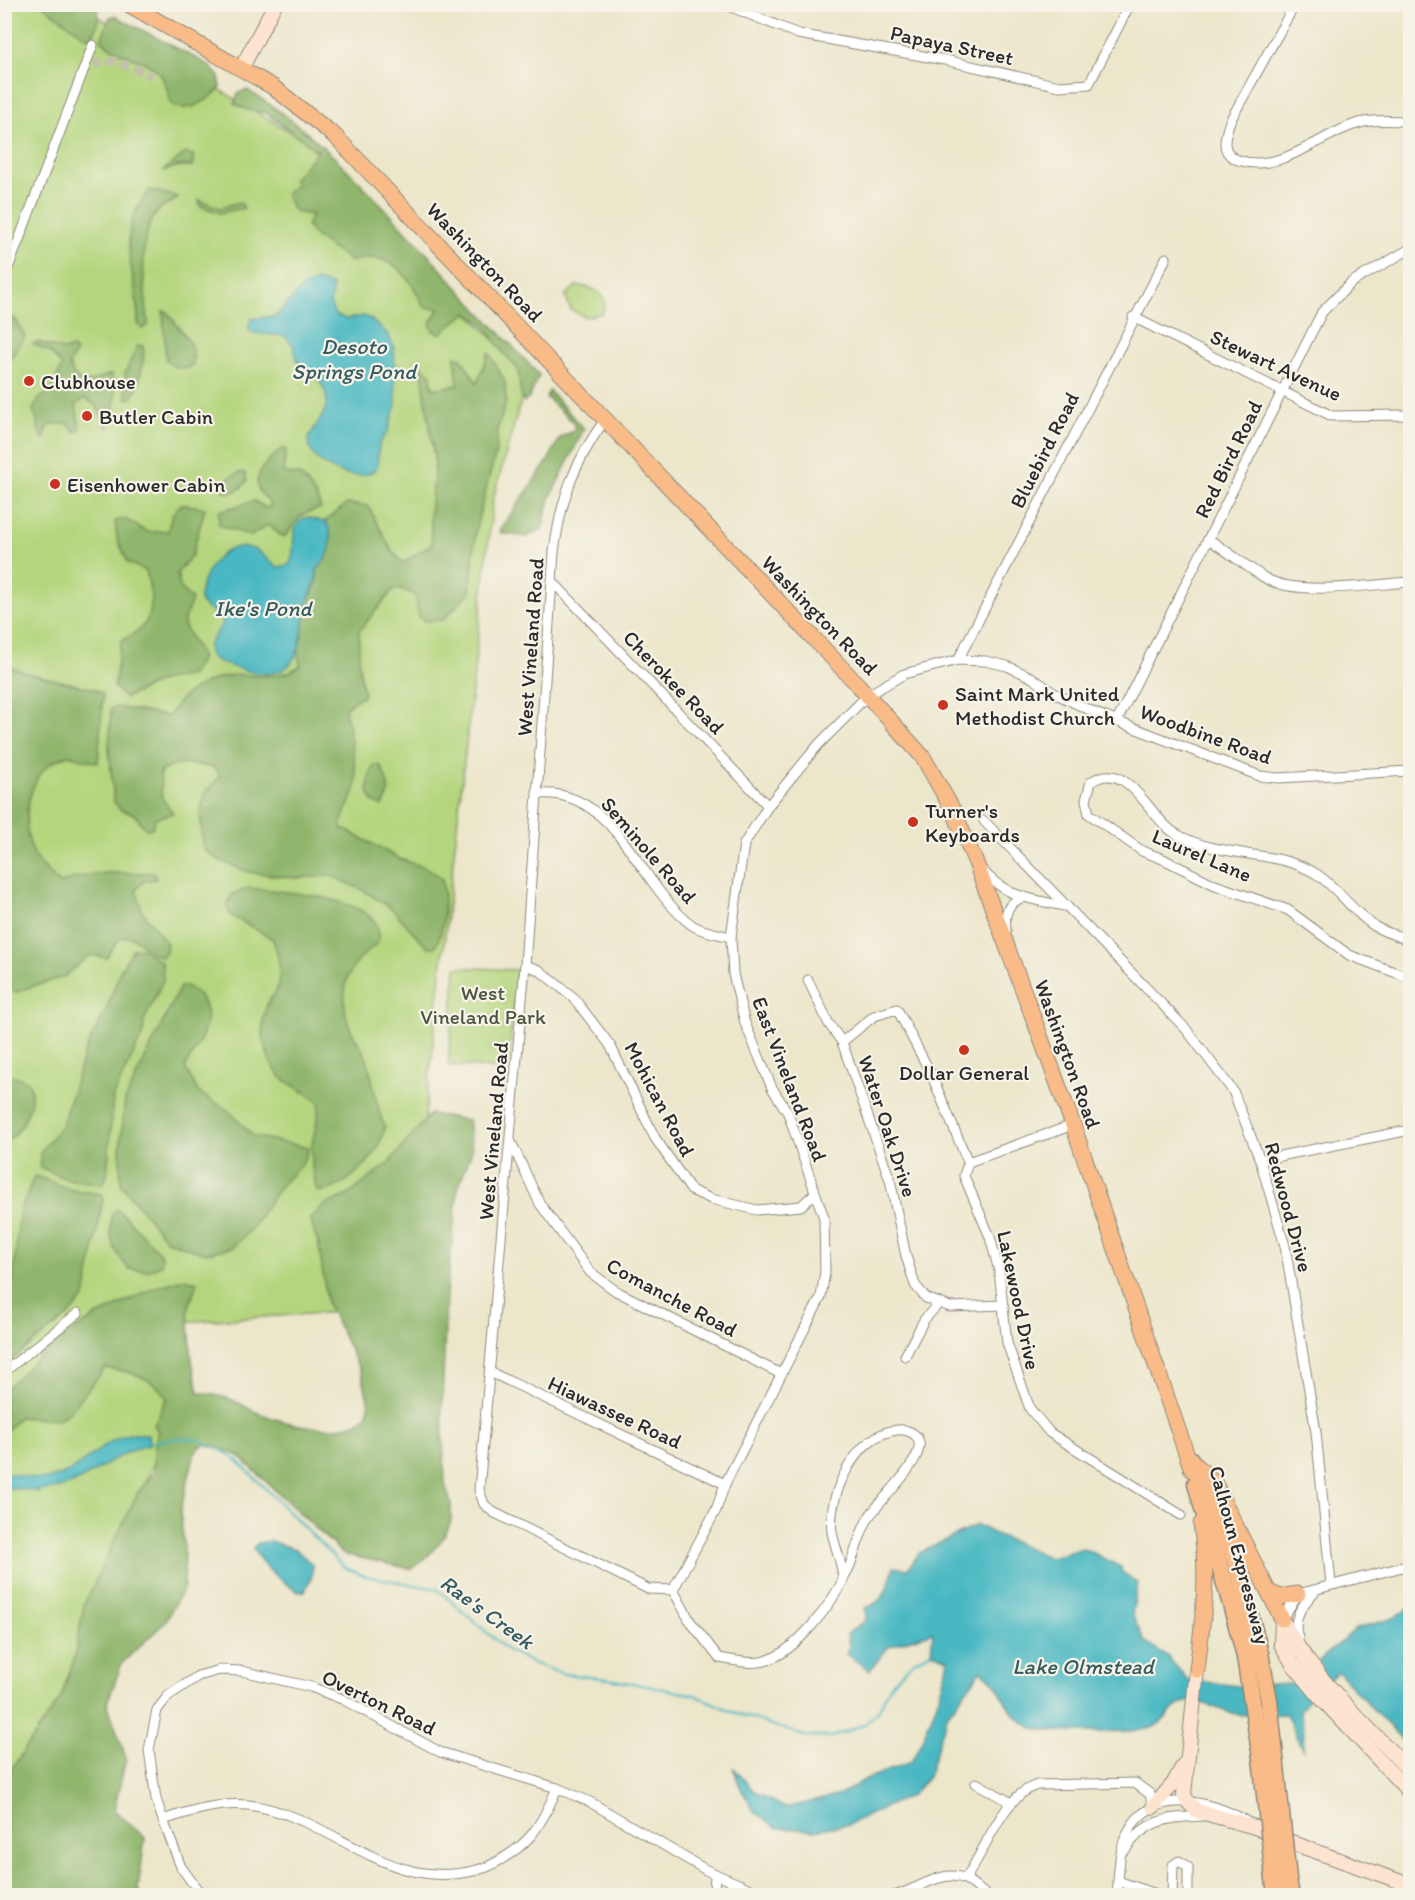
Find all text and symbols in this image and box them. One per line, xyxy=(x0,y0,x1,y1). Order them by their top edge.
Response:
street label: Papaya Street xyxy=(888,20,1016,70)
street label: Washington Road xyxy=(422,197,549,327)
street label: Stewart Avenue xyxy=(1206,324,1346,406)
water label: Desoto Springs Pond xyxy=(292,333,418,385)
place label: Clubhouse xyxy=(41,369,136,394)
marker: Clubhouse xyxy=(22,374,36,388)
street label: Bluebird Road xyxy=(1004,388,1084,512)
street label: Red Bird Road xyxy=(1189,396,1267,522)
place label: Butler Cabin xyxy=(99,404,213,429)
marker: Butler Cabin xyxy=(80,409,94,423)
place label: Eisenhower Cabin xyxy=(67,472,225,497)
marker: Eisenhower Cabin xyxy=(48,477,62,491)
street label: Washington Road xyxy=(757,550,884,680)
street label: West Vineland Road xyxy=(511,556,549,737)
water label: Ike's Pond xyxy=(214,595,313,622)
street label: Cherokee Road xyxy=(618,625,730,740)
place label: Saint Mark United Methodist Church xyxy=(955,681,1120,730)
marker: Saint Mark United Methodist Church xyxy=(936,698,950,712)
street label: Woodbine Road xyxy=(1136,698,1276,770)
street label: Seminole Road xyxy=(596,792,702,909)
place label: Turner's Keyboards xyxy=(925,798,1020,847)
marker: Turner's Keyboards xyxy=(906,815,920,829)
street label: Laurel Lane xyxy=(1149,823,1255,887)
street label: Washington Road xyxy=(1029,976,1107,1132)
park label: West Vineland Park xyxy=(420,980,546,1029)
street label: East Vineland Road xyxy=(747,993,833,1165)
street label: Mohican Road xyxy=(619,1037,701,1161)
street label: West Vineland Road xyxy=(473,1040,513,1221)
marker: Dollar General xyxy=(957,1043,971,1057)
street label: Water Oak Drive xyxy=(853,1052,923,1200)
place label: Dollar General xyxy=(899,1060,1029,1085)
street label: Redwood Drive xyxy=(1260,1139,1318,1275)
street label: Lakewood Drive xyxy=(992,1228,1046,1372)
street label: Comanche Road xyxy=(602,1252,742,1342)
street label: Hiawassee Road xyxy=(544,1370,686,1454)
street label: Calhoun Expressway xyxy=(1204,1463,1276,1647)
water label: Rae's Creek xyxy=(435,1569,540,1656)
water label: Lake Olmstead xyxy=(1012,1653,1156,1680)
street label: Overton Road xyxy=(318,1664,440,1740)

